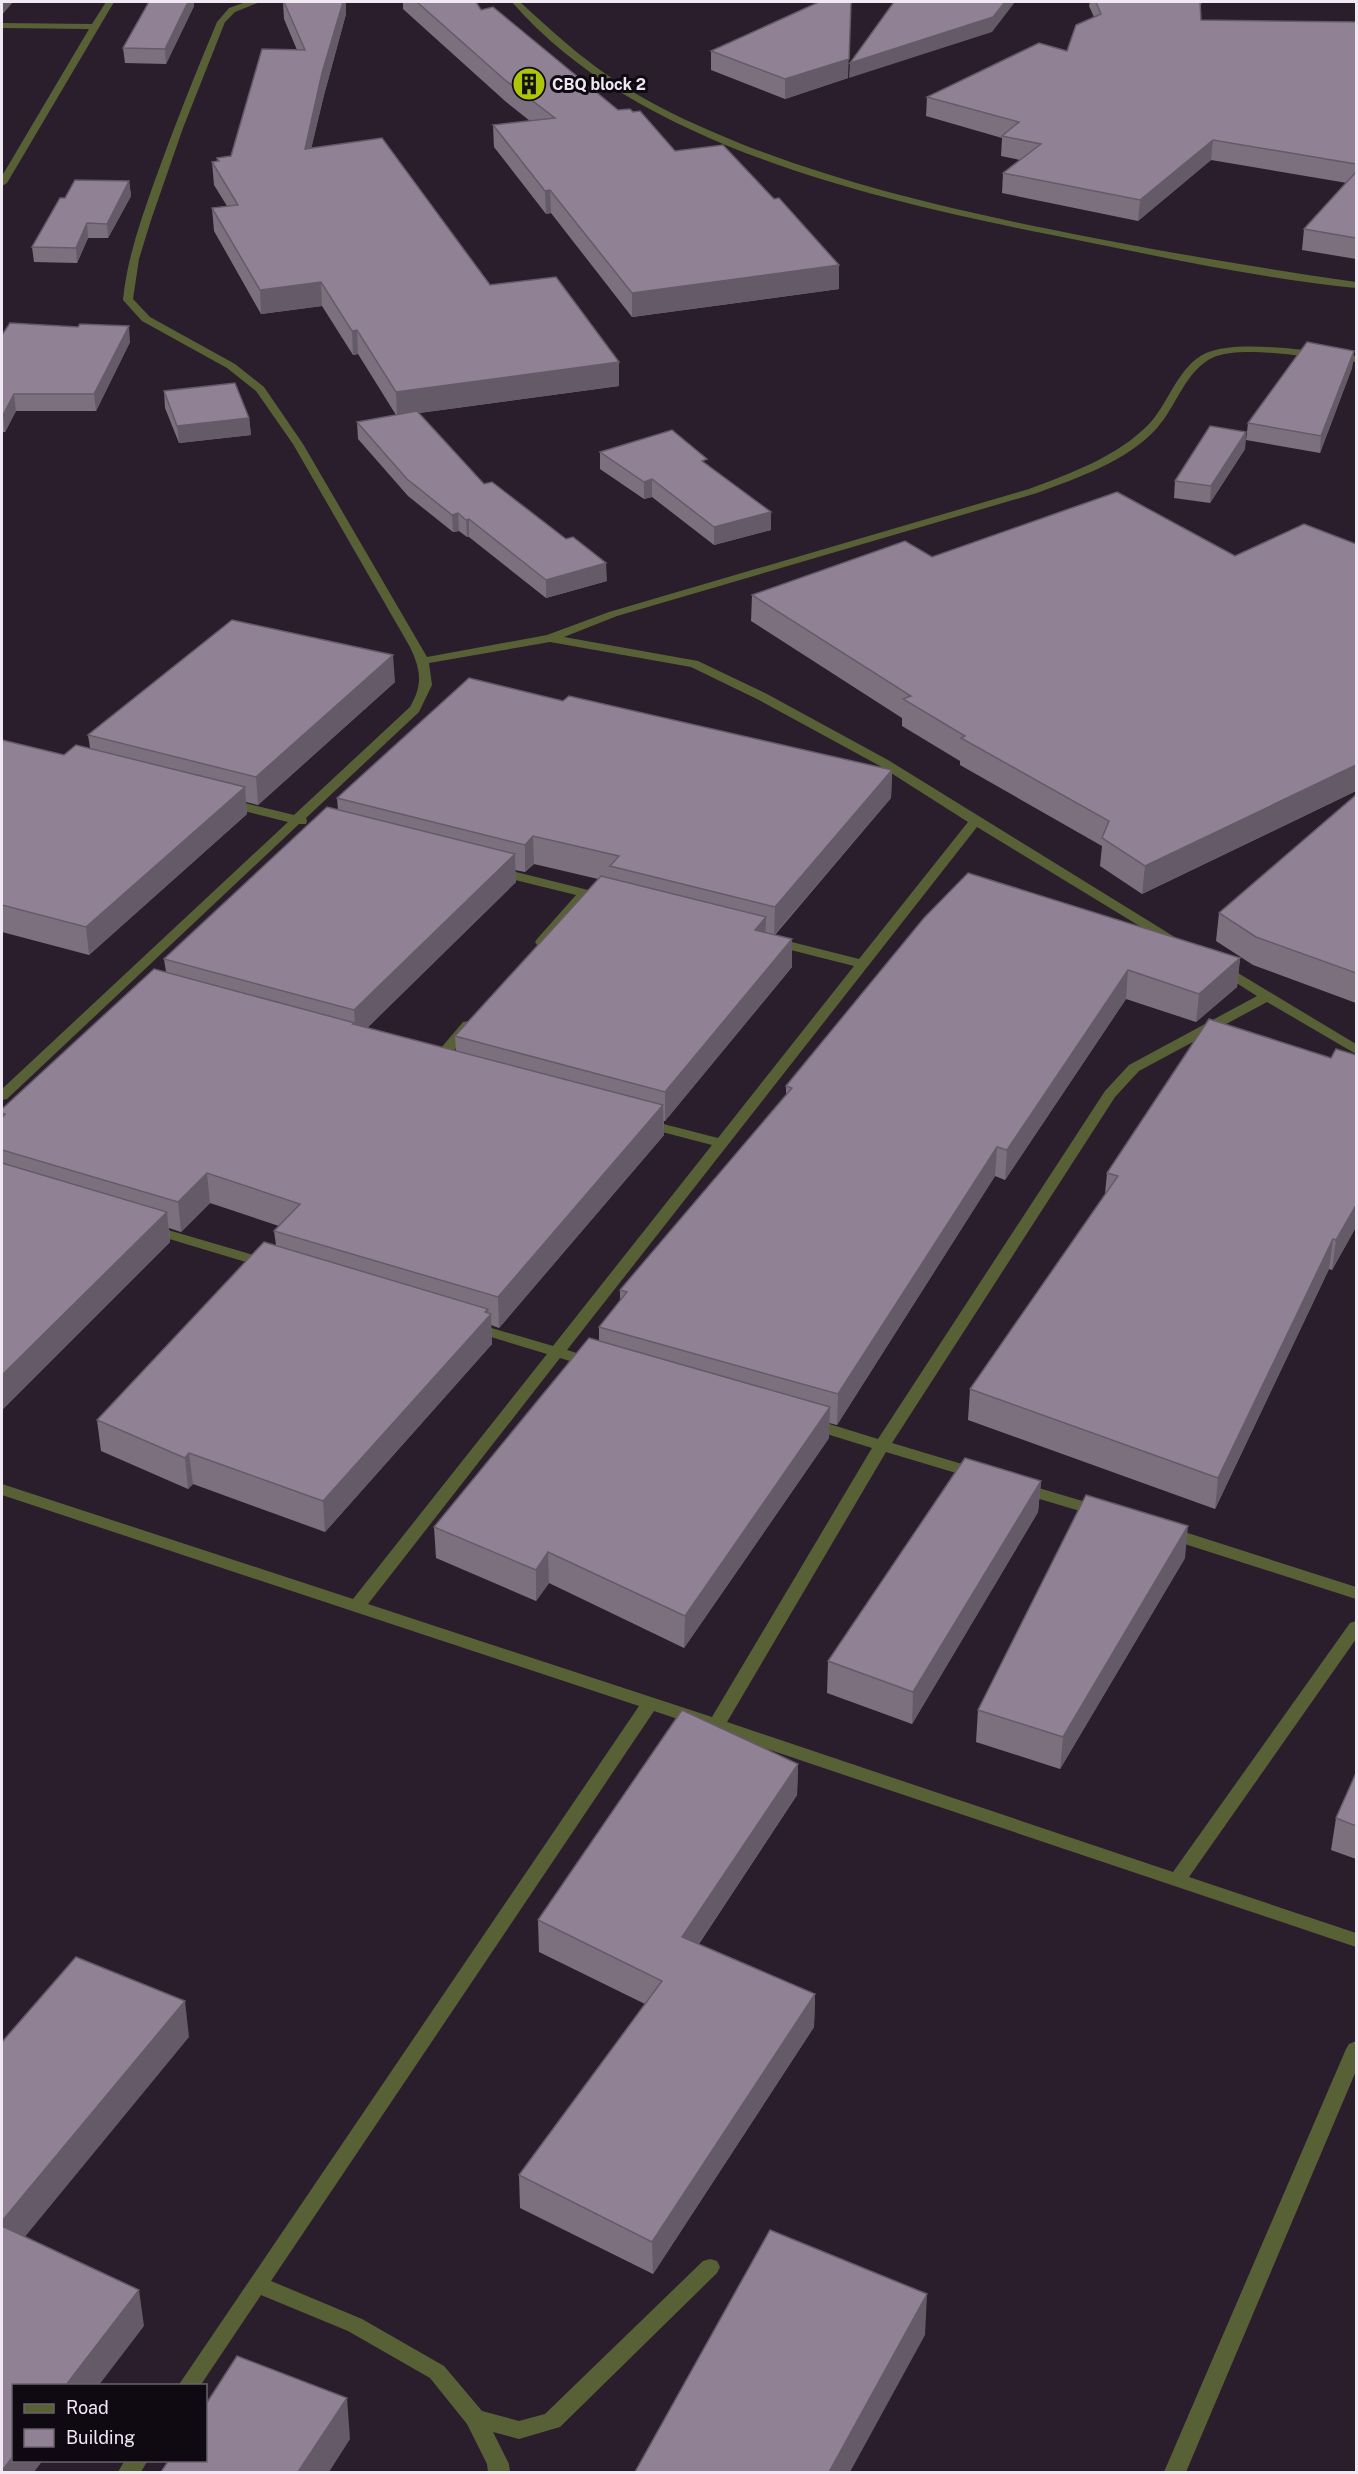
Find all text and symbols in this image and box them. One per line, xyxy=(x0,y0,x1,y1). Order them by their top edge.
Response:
building icon: CBQ block 2 xyxy=(511,66,547,102)
place label: CBQ block 2 xyxy=(552,75,646,94)
legend xyxy=(12,2384,207,2462)
text: Road xyxy=(66,2397,109,2418)
text: Building xyxy=(66,2427,135,2448)

